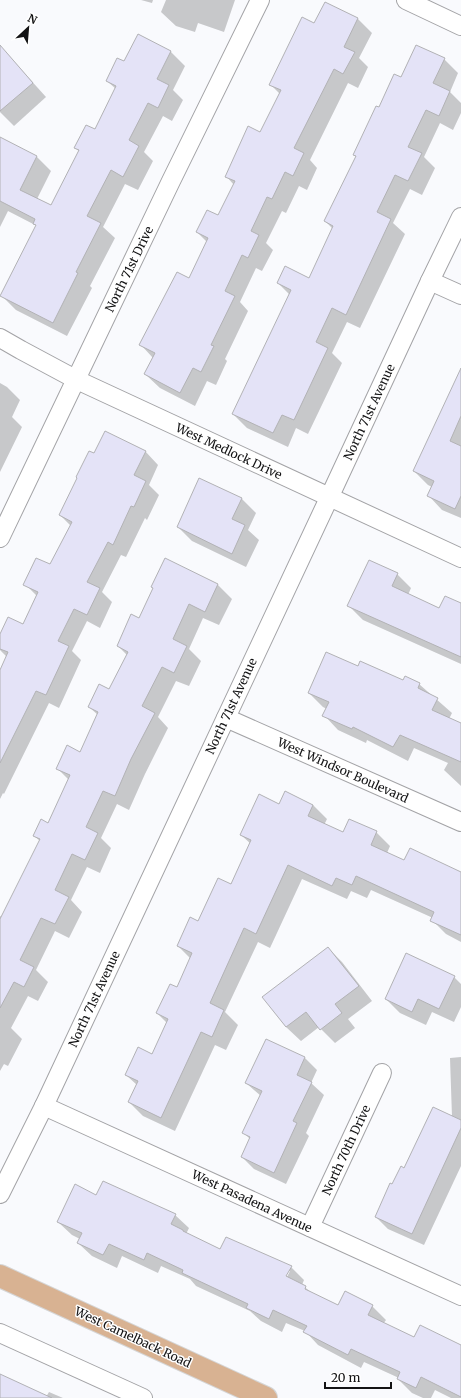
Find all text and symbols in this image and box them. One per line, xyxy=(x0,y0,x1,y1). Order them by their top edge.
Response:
north arrow xyxy=(8,8,48,48)
text: N xyxy=(25,11,40,27)
street label: North 71st Drive xyxy=(102,224,156,314)
street label: North 71st Avenue xyxy=(340,362,398,462)
street label: West Medlock Drive xyxy=(173,419,284,482)
street label: North 71st Avenue xyxy=(202,656,260,756)
street label: West Windsor Boulevard xyxy=(274,734,411,806)
street label: North 71st Avenue xyxy=(65,949,123,1049)
street label: North 70th Drive xyxy=(319,1103,373,1197)
street label: West Pasadena Avenue xyxy=(189,1166,314,1235)
street label: West Camelback Road xyxy=(72,1303,194,1371)
scale bar xyxy=(325,1364,391,1390)
text: 20 m xyxy=(331,1370,360,1385)

